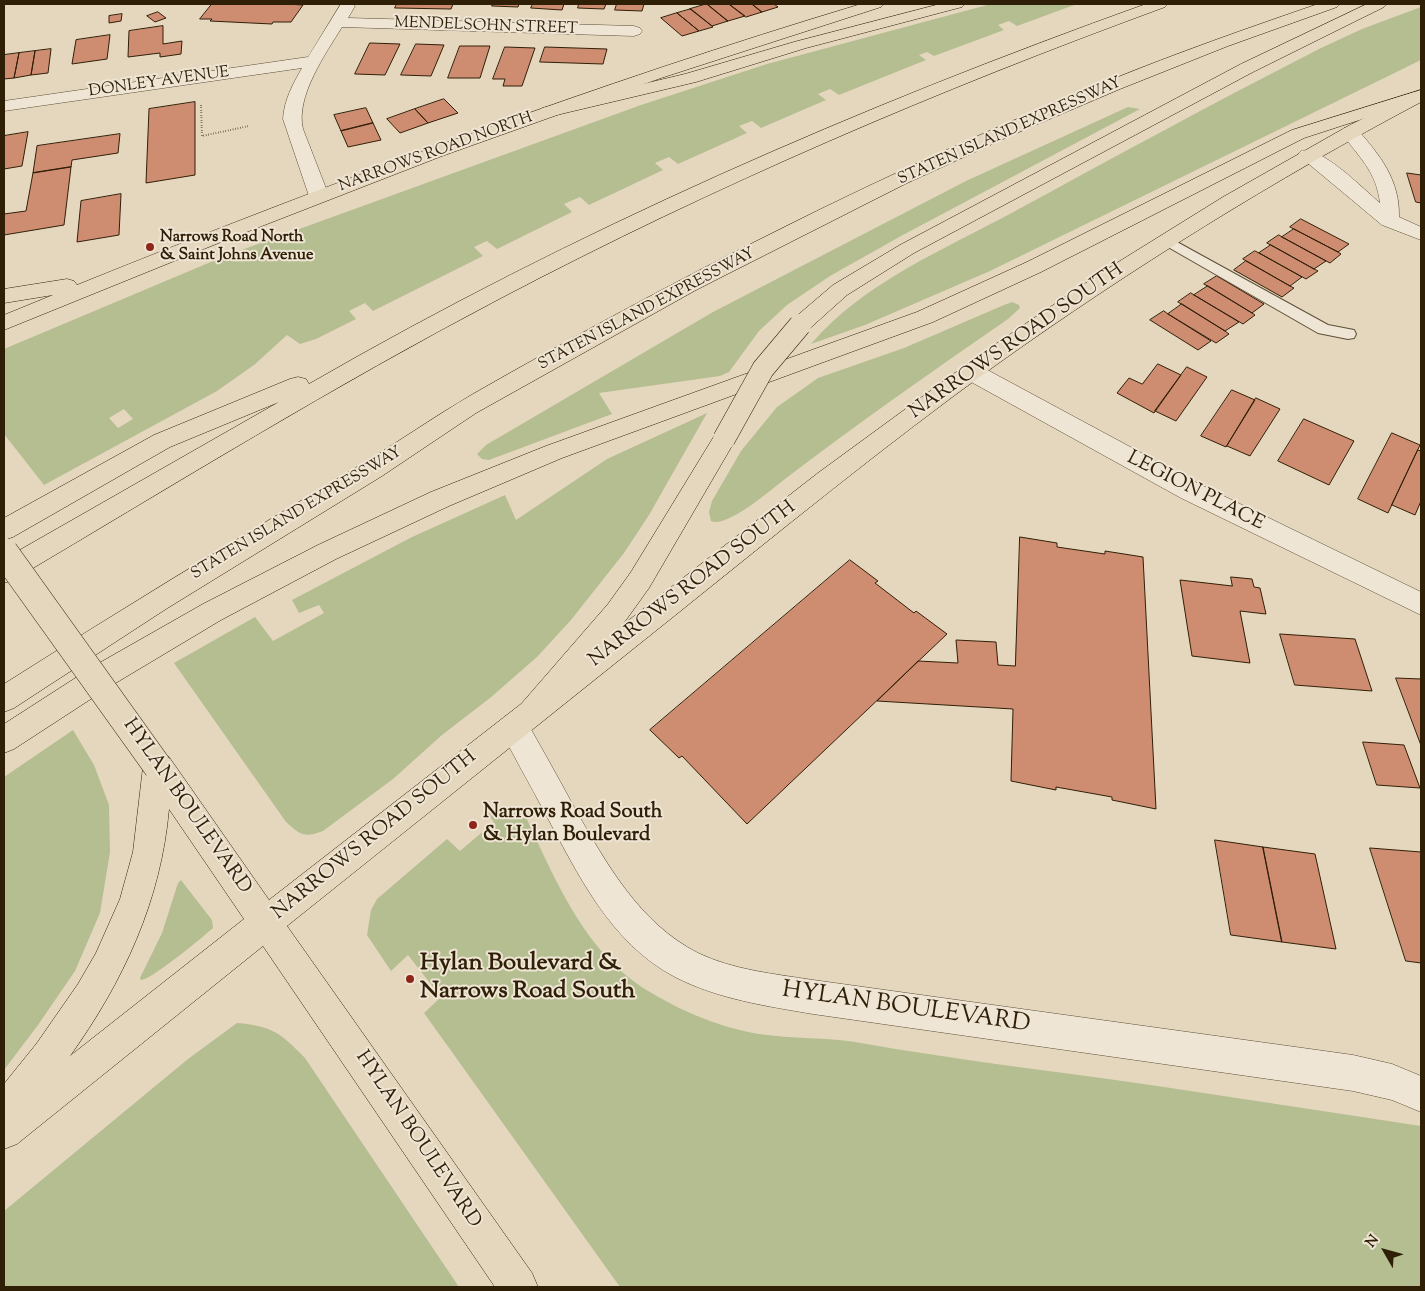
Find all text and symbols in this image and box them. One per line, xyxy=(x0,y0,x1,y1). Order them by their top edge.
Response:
street label: MENDELSOHN STREET xyxy=(394,14,578,40)
street label: DONLEY AVENUE xyxy=(87,64,231,102)
street label: STATEN ISLAND EXPRESSWAY xyxy=(895,74,1125,190)
street label: NARROWS ROAD NORTH xyxy=(336,109,536,197)
place label: Narrows Road North & Saint Johns Avenue xyxy=(160,228,314,266)
marker: Narrows Road North & Saint Johns Avenue xyxy=(144,241,156,253)
street label: STATEN ISLAND EXPRESSWAY xyxy=(535,245,759,375)
street label: NARROWS ROAD SOUTH xyxy=(905,259,1129,425)
street label: STATEN ISLAND EXPRESSWAY xyxy=(188,443,406,585)
street label: LEGION PLACE xyxy=(1122,447,1268,537)
street label: NARROWS ROAD SOUTH xyxy=(585,497,801,673)
street label: HYLAN BOULEVARD xyxy=(116,715,256,899)
street label: NARROWS ROAD SOUTH xyxy=(268,746,482,926)
place label: Narrows Road South & Hylan Boulevard xyxy=(483,802,662,849)
marker: Narrows Road South & Hylan Boulevard xyxy=(467,819,479,831)
place label: Hylan Boulevard & Narrows Road South xyxy=(420,951,635,1007)
marker: Hylan Boulevard & Narrows Road South xyxy=(404,973,416,985)
street label: HYLAN BOULEVARD xyxy=(780,977,1032,1041)
street label: HYLAN BOULEVARD xyxy=(349,1047,485,1233)
north arrow xyxy=(1360,1226,1410,1276)
text: N xyxy=(1362,1231,1385,1252)

